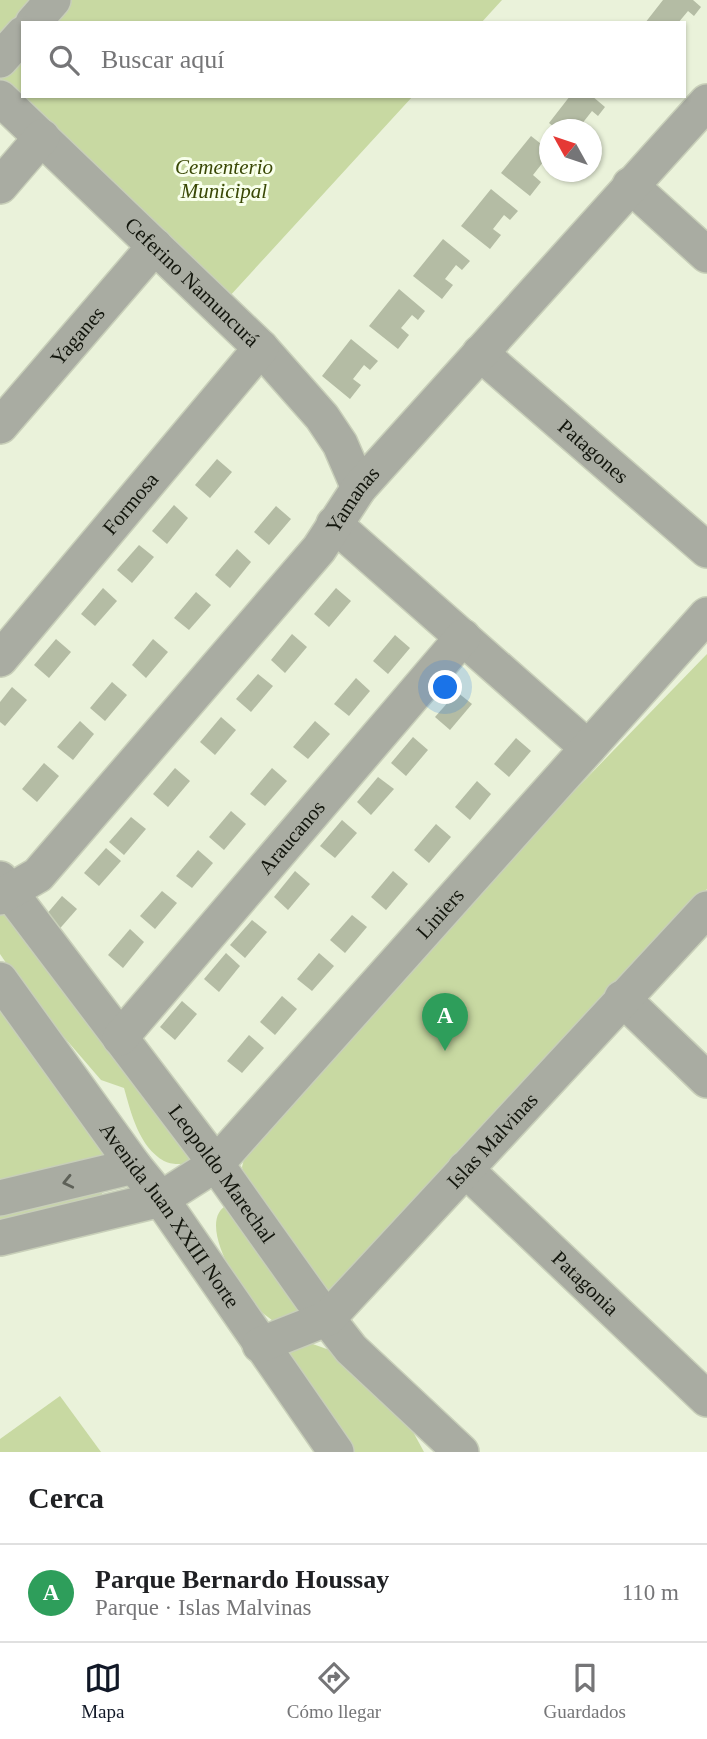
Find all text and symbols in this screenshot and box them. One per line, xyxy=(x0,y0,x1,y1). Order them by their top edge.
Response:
search box xyxy=(21,21,686,98)
icon: search xyxy=(45,41,83,79)
text: Buscar aquí xyxy=(101,45,224,74)
north arrow xyxy=(539,119,602,182)
park label: Cementerio Municipal xyxy=(175,155,273,203)
street label: Ceferino Namuncurá xyxy=(120,212,265,352)
street label: Yaganes xyxy=(46,301,110,370)
street label: Patagones xyxy=(553,414,633,488)
street label: Yamanas xyxy=(321,462,385,537)
street label: Formosa xyxy=(98,467,164,539)
your location xyxy=(428,670,462,704)
street label: Araucanos xyxy=(253,795,330,879)
street label: Liniers xyxy=(411,883,469,944)
pin: A xyxy=(422,993,468,1051)
street label: Islas Malvinas xyxy=(442,1088,543,1194)
street label: Leopoldo Marechal xyxy=(163,1100,280,1248)
street label: Avenida Juan XXIII Norte xyxy=(95,1118,245,1312)
one-way arrow xyxy=(62,1173,74,1188)
street label: Patagonia xyxy=(547,1246,624,1321)
text: Cerca xyxy=(28,1481,104,1514)
text: Parque Bernardo Houssay xyxy=(95,1565,389,1594)
text: A xyxy=(43,1580,59,1605)
text: 110 m xyxy=(622,1580,679,1605)
text: Parque · Islas Malvinas xyxy=(95,1595,312,1620)
tab: Mapa xyxy=(81,1659,124,1723)
tab: Cómo llegar xyxy=(287,1659,381,1723)
tab: Guardados xyxy=(544,1659,626,1723)

